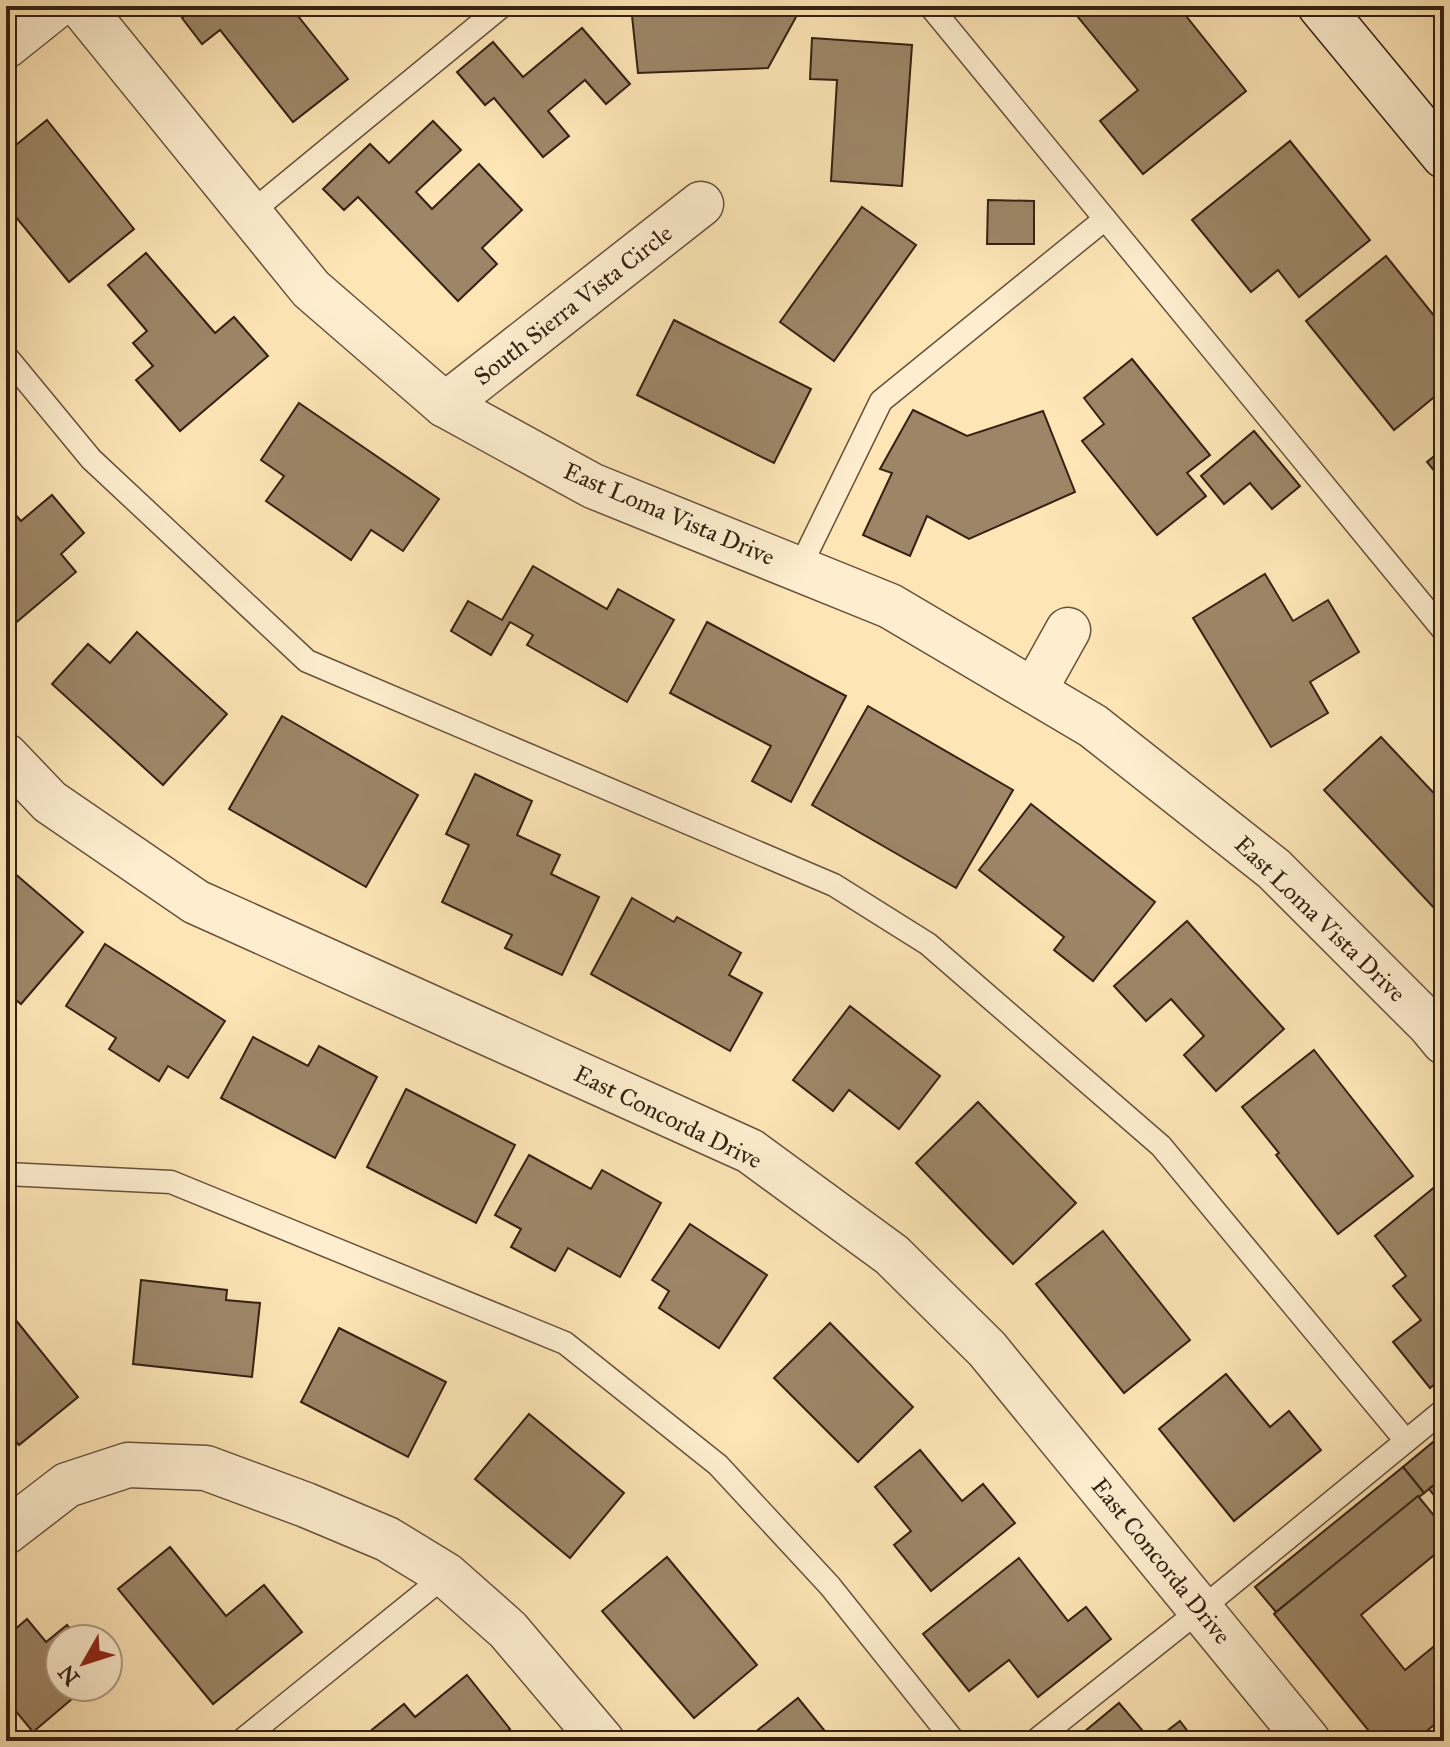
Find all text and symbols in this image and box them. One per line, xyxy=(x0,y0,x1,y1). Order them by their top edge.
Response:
street label: South Sierra Vista Circle xyxy=(468,218,678,392)
street label: East Loma Vista Drive xyxy=(559,456,779,572)
street label: East Loma Vista Drive xyxy=(1228,830,1412,1008)
street label: East Concorda Drive xyxy=(569,1058,767,1176)
street label: East Concorda Drive xyxy=(1085,1472,1237,1650)
north arrow xyxy=(44,1623,124,1703)
text: N xyxy=(52,1659,85,1691)

